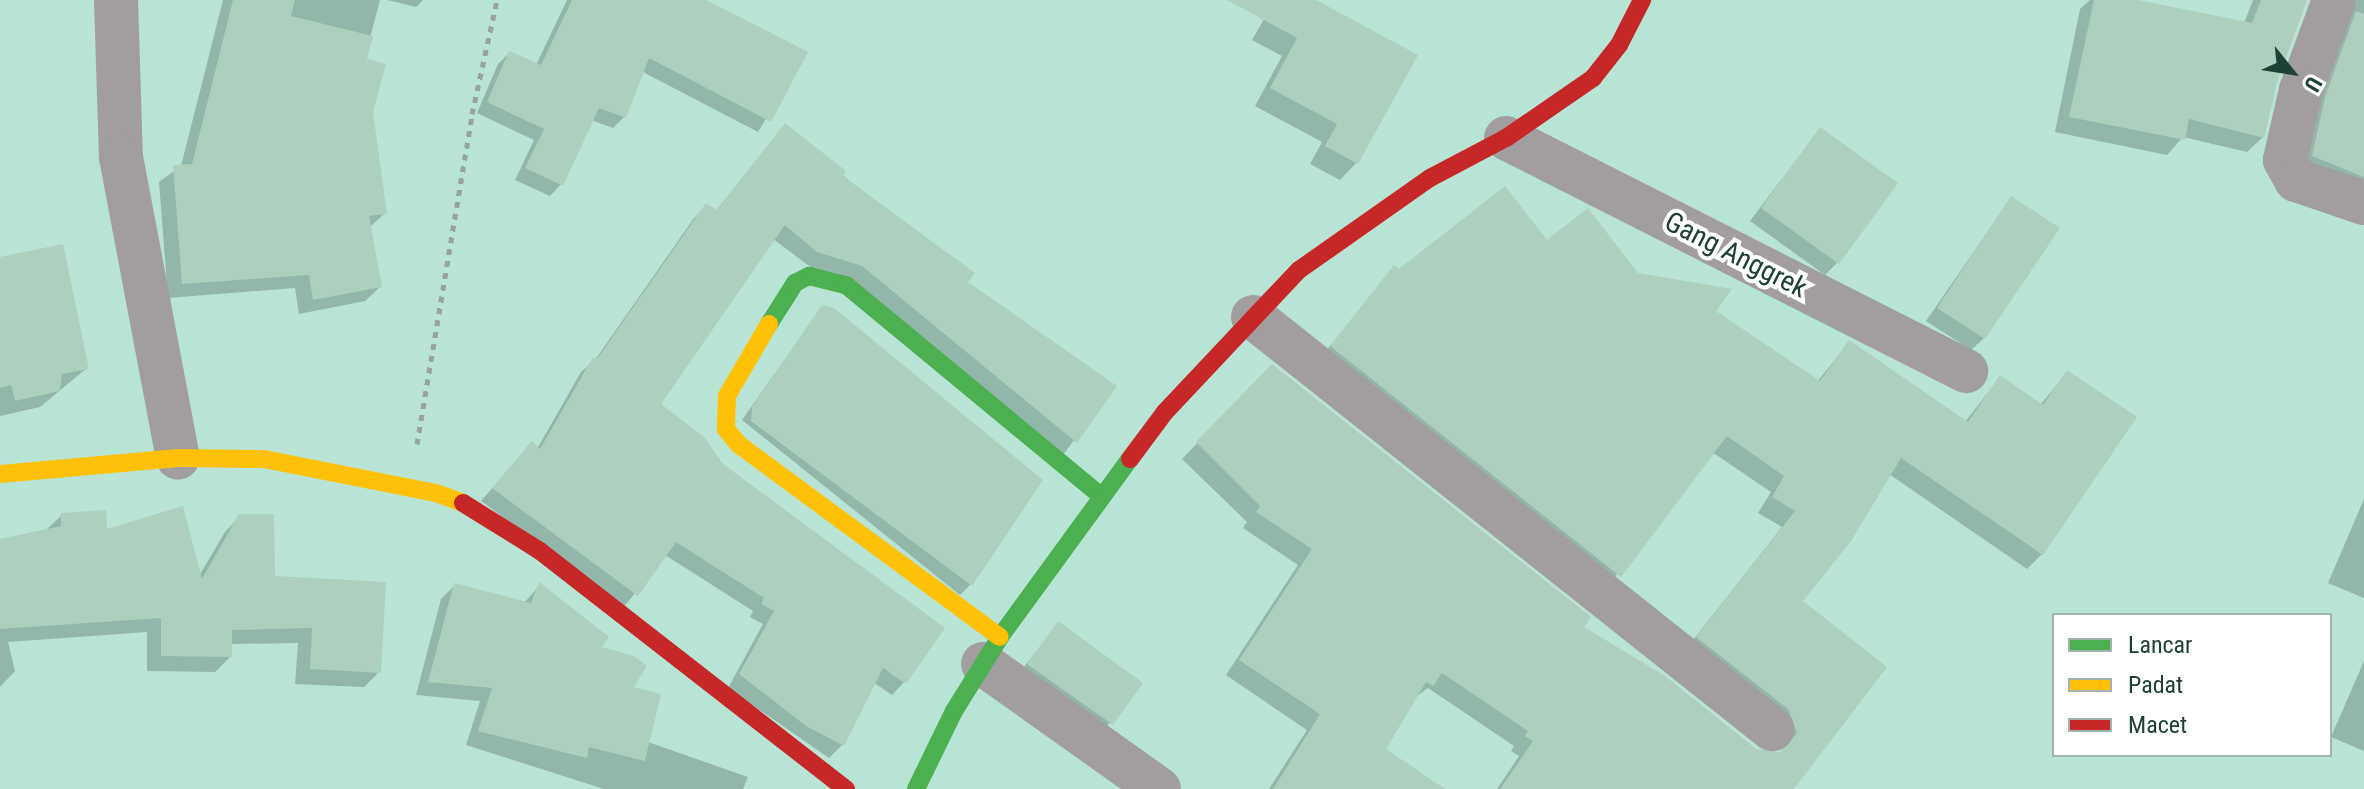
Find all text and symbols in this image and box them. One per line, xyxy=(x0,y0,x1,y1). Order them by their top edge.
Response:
north arrow xyxy=(2252,32,2332,112)
text: U xyxy=(2299,73,2327,96)
street label: Gang Anggrek xyxy=(1659,205,1813,305)
legend xyxy=(2052,613,2332,757)
text: Lancar xyxy=(2128,631,2192,659)
text: Padat xyxy=(2128,671,2183,699)
text: Macet xyxy=(2128,711,2187,739)

